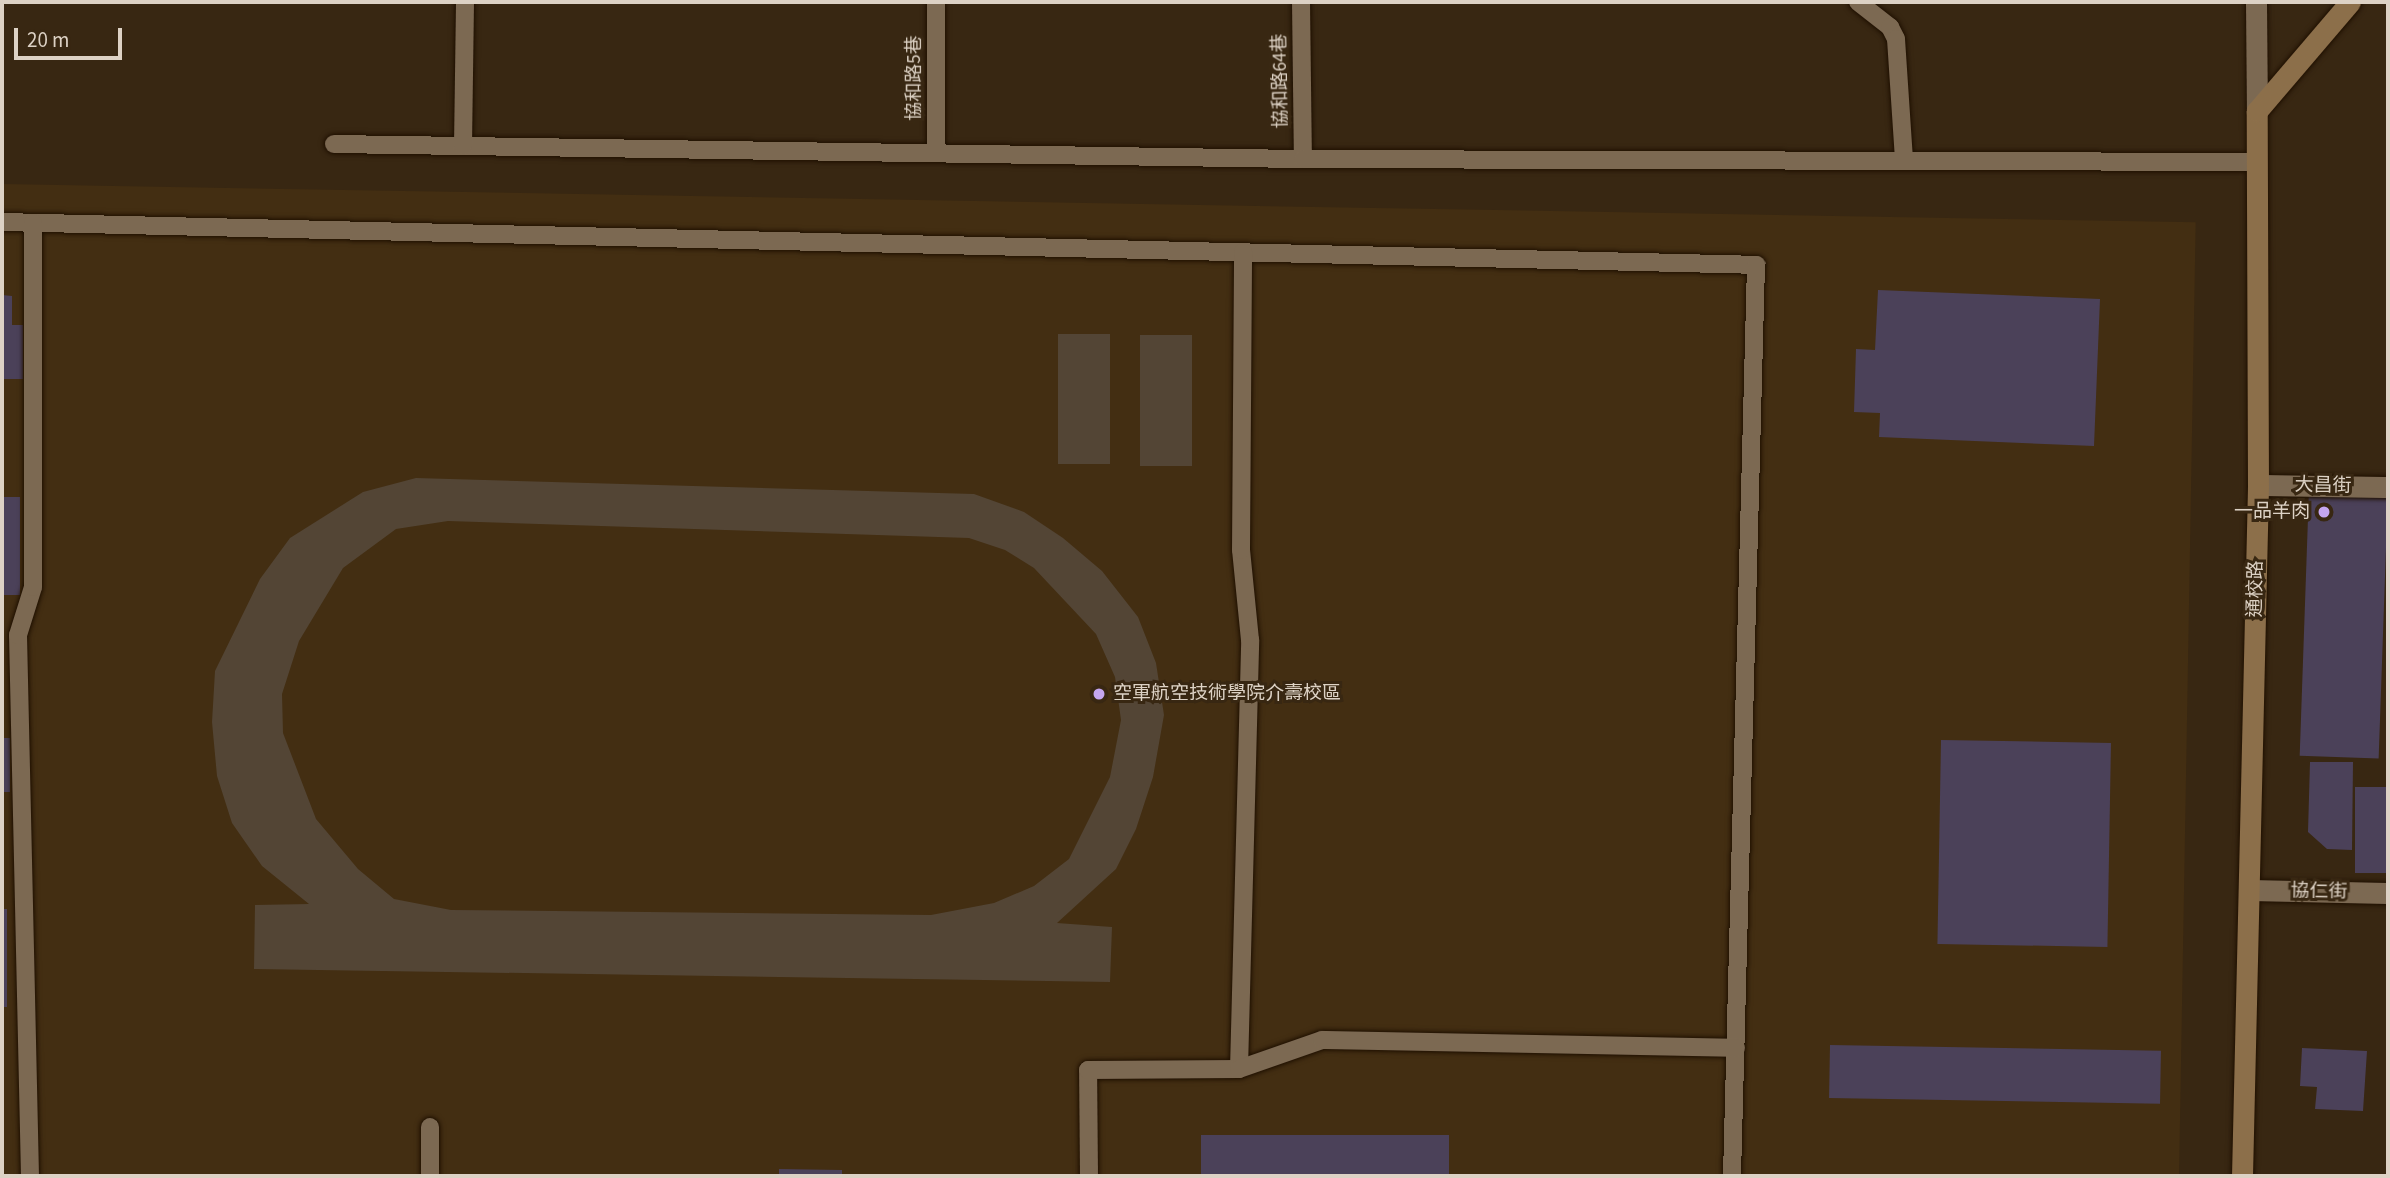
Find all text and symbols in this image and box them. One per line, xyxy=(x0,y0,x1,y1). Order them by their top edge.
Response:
scale bar xyxy=(18,14,126,58)
text: 20 m xyxy=(27,25,69,55)
street label: 協和路64巷 xyxy=(1269,33,1293,129)
street label: 協和路5巷 xyxy=(904,35,926,121)
street label: 大昌街 xyxy=(2294,474,2352,498)
place label: 一品羊肉 xyxy=(2234,501,2310,523)
marker: 一品羊肉 xyxy=(2316,504,2332,520)
street label: 通校路 xyxy=(2244,560,2268,618)
place label: 空軍航空技術學院介壽校區 xyxy=(1113,683,1341,705)
marker: 空軍航空技術學院介壽校區 xyxy=(1091,686,1107,702)
street label: 協仁街 xyxy=(2290,880,2348,904)

